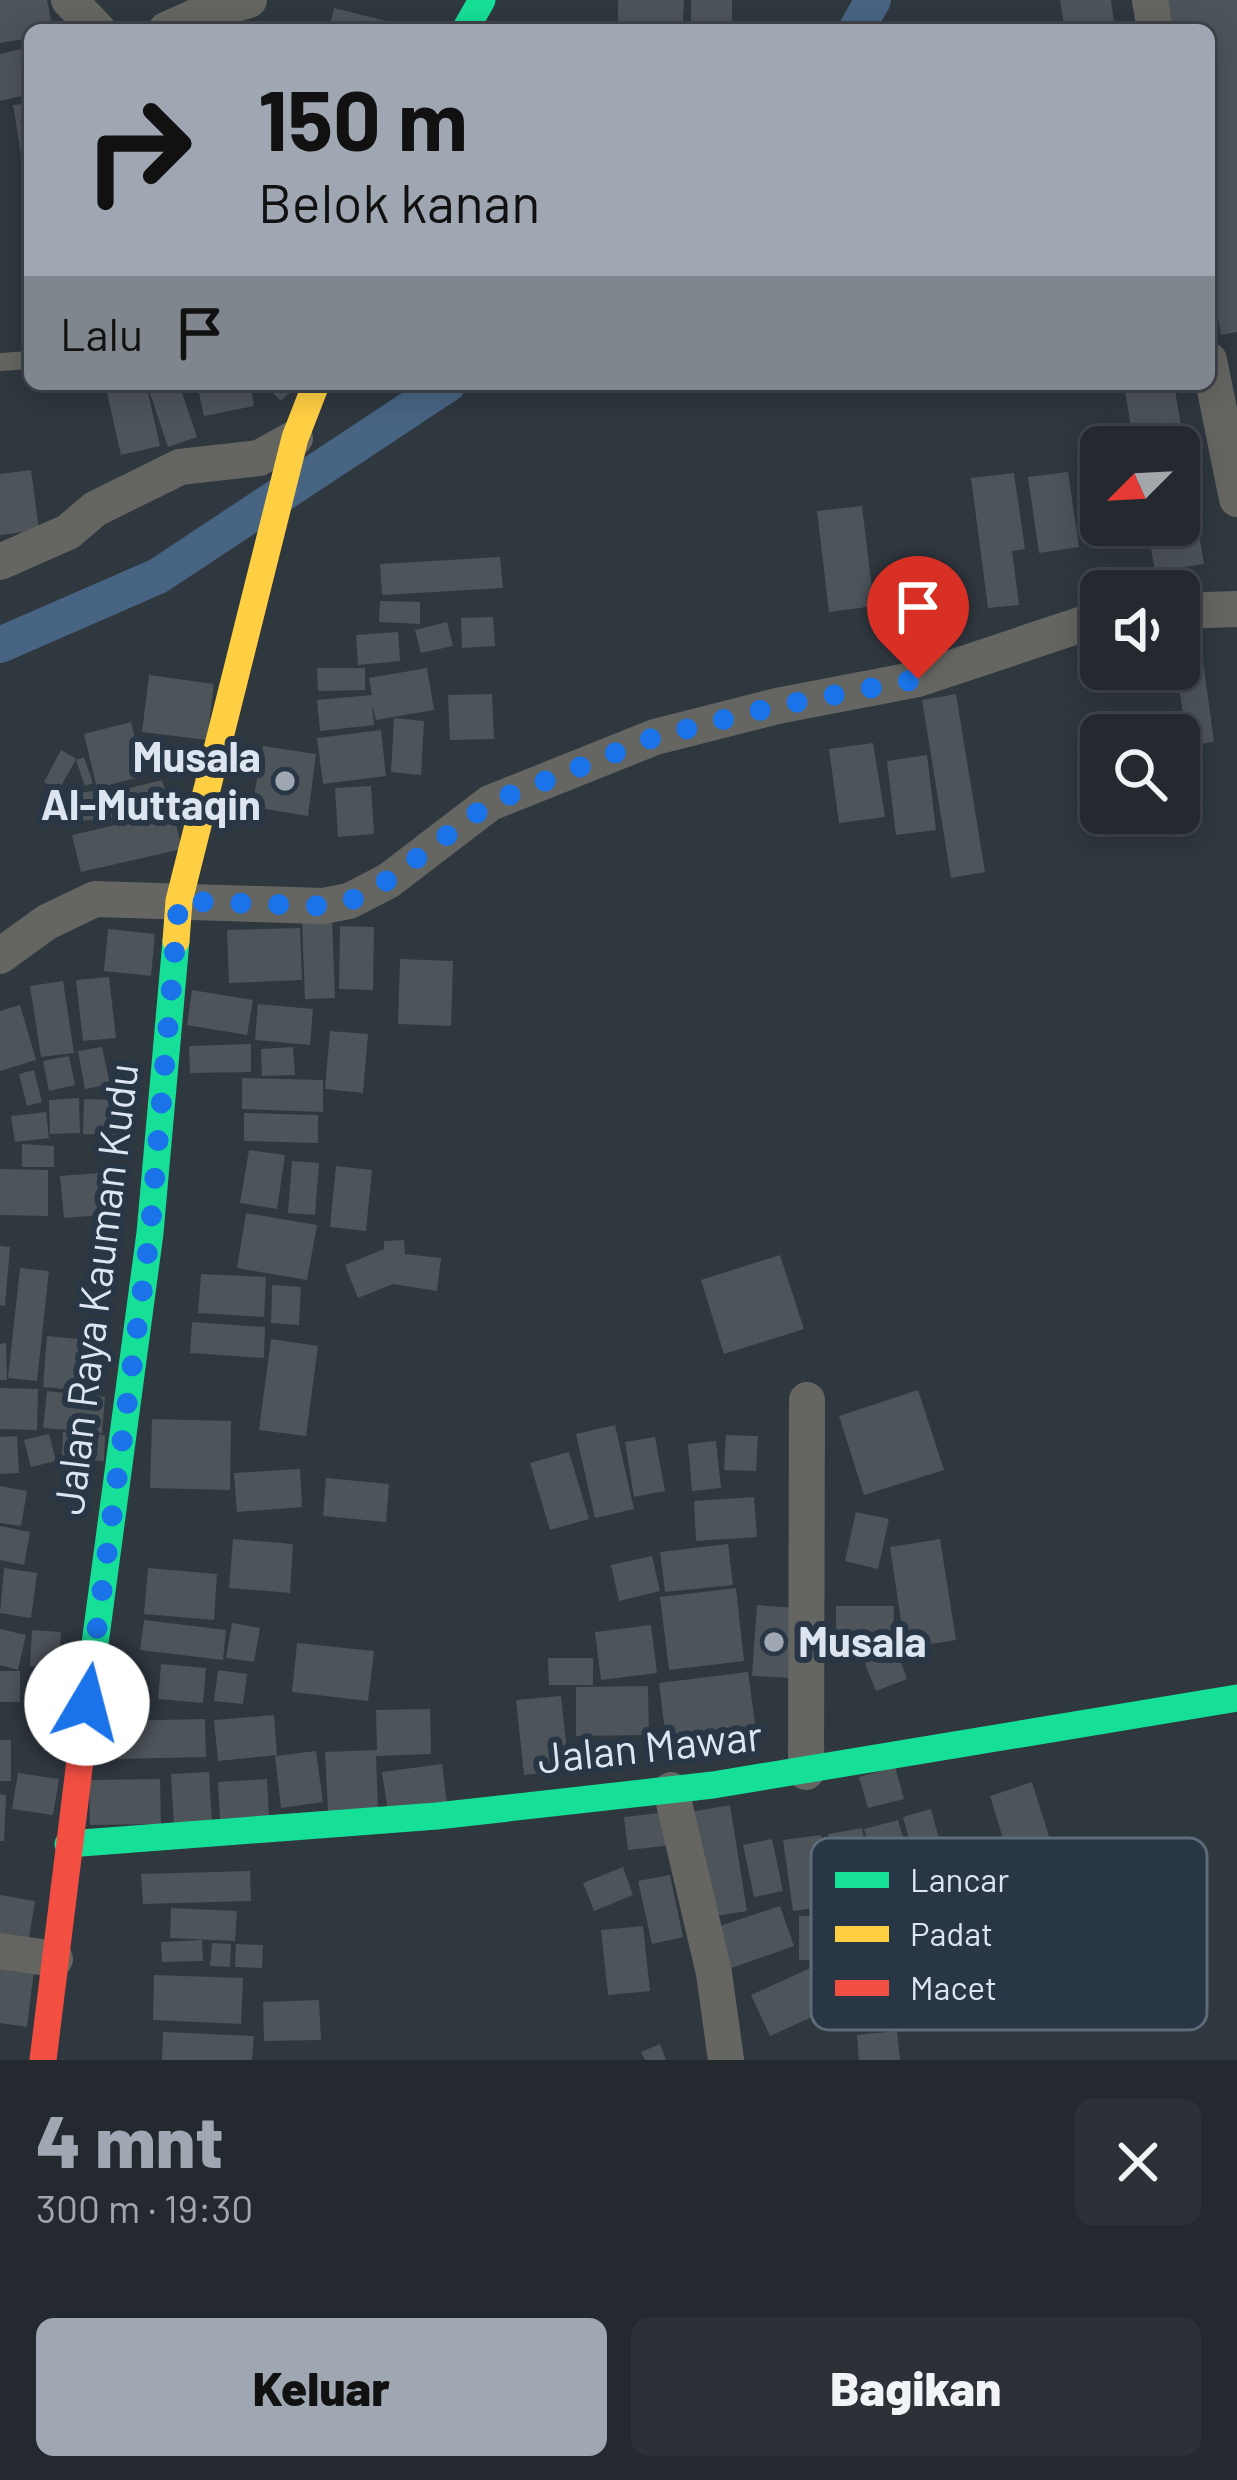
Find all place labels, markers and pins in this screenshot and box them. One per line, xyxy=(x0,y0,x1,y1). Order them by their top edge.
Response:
pin xyxy=(867,556,969,679)
place label: Musala Al-Muttaqin xyxy=(41,730,261,828)
marker: Musala Al-Muttaqin xyxy=(272,768,298,794)
place label: Musala xyxy=(798,1615,927,1665)
marker: Musala xyxy=(761,1629,787,1655)

